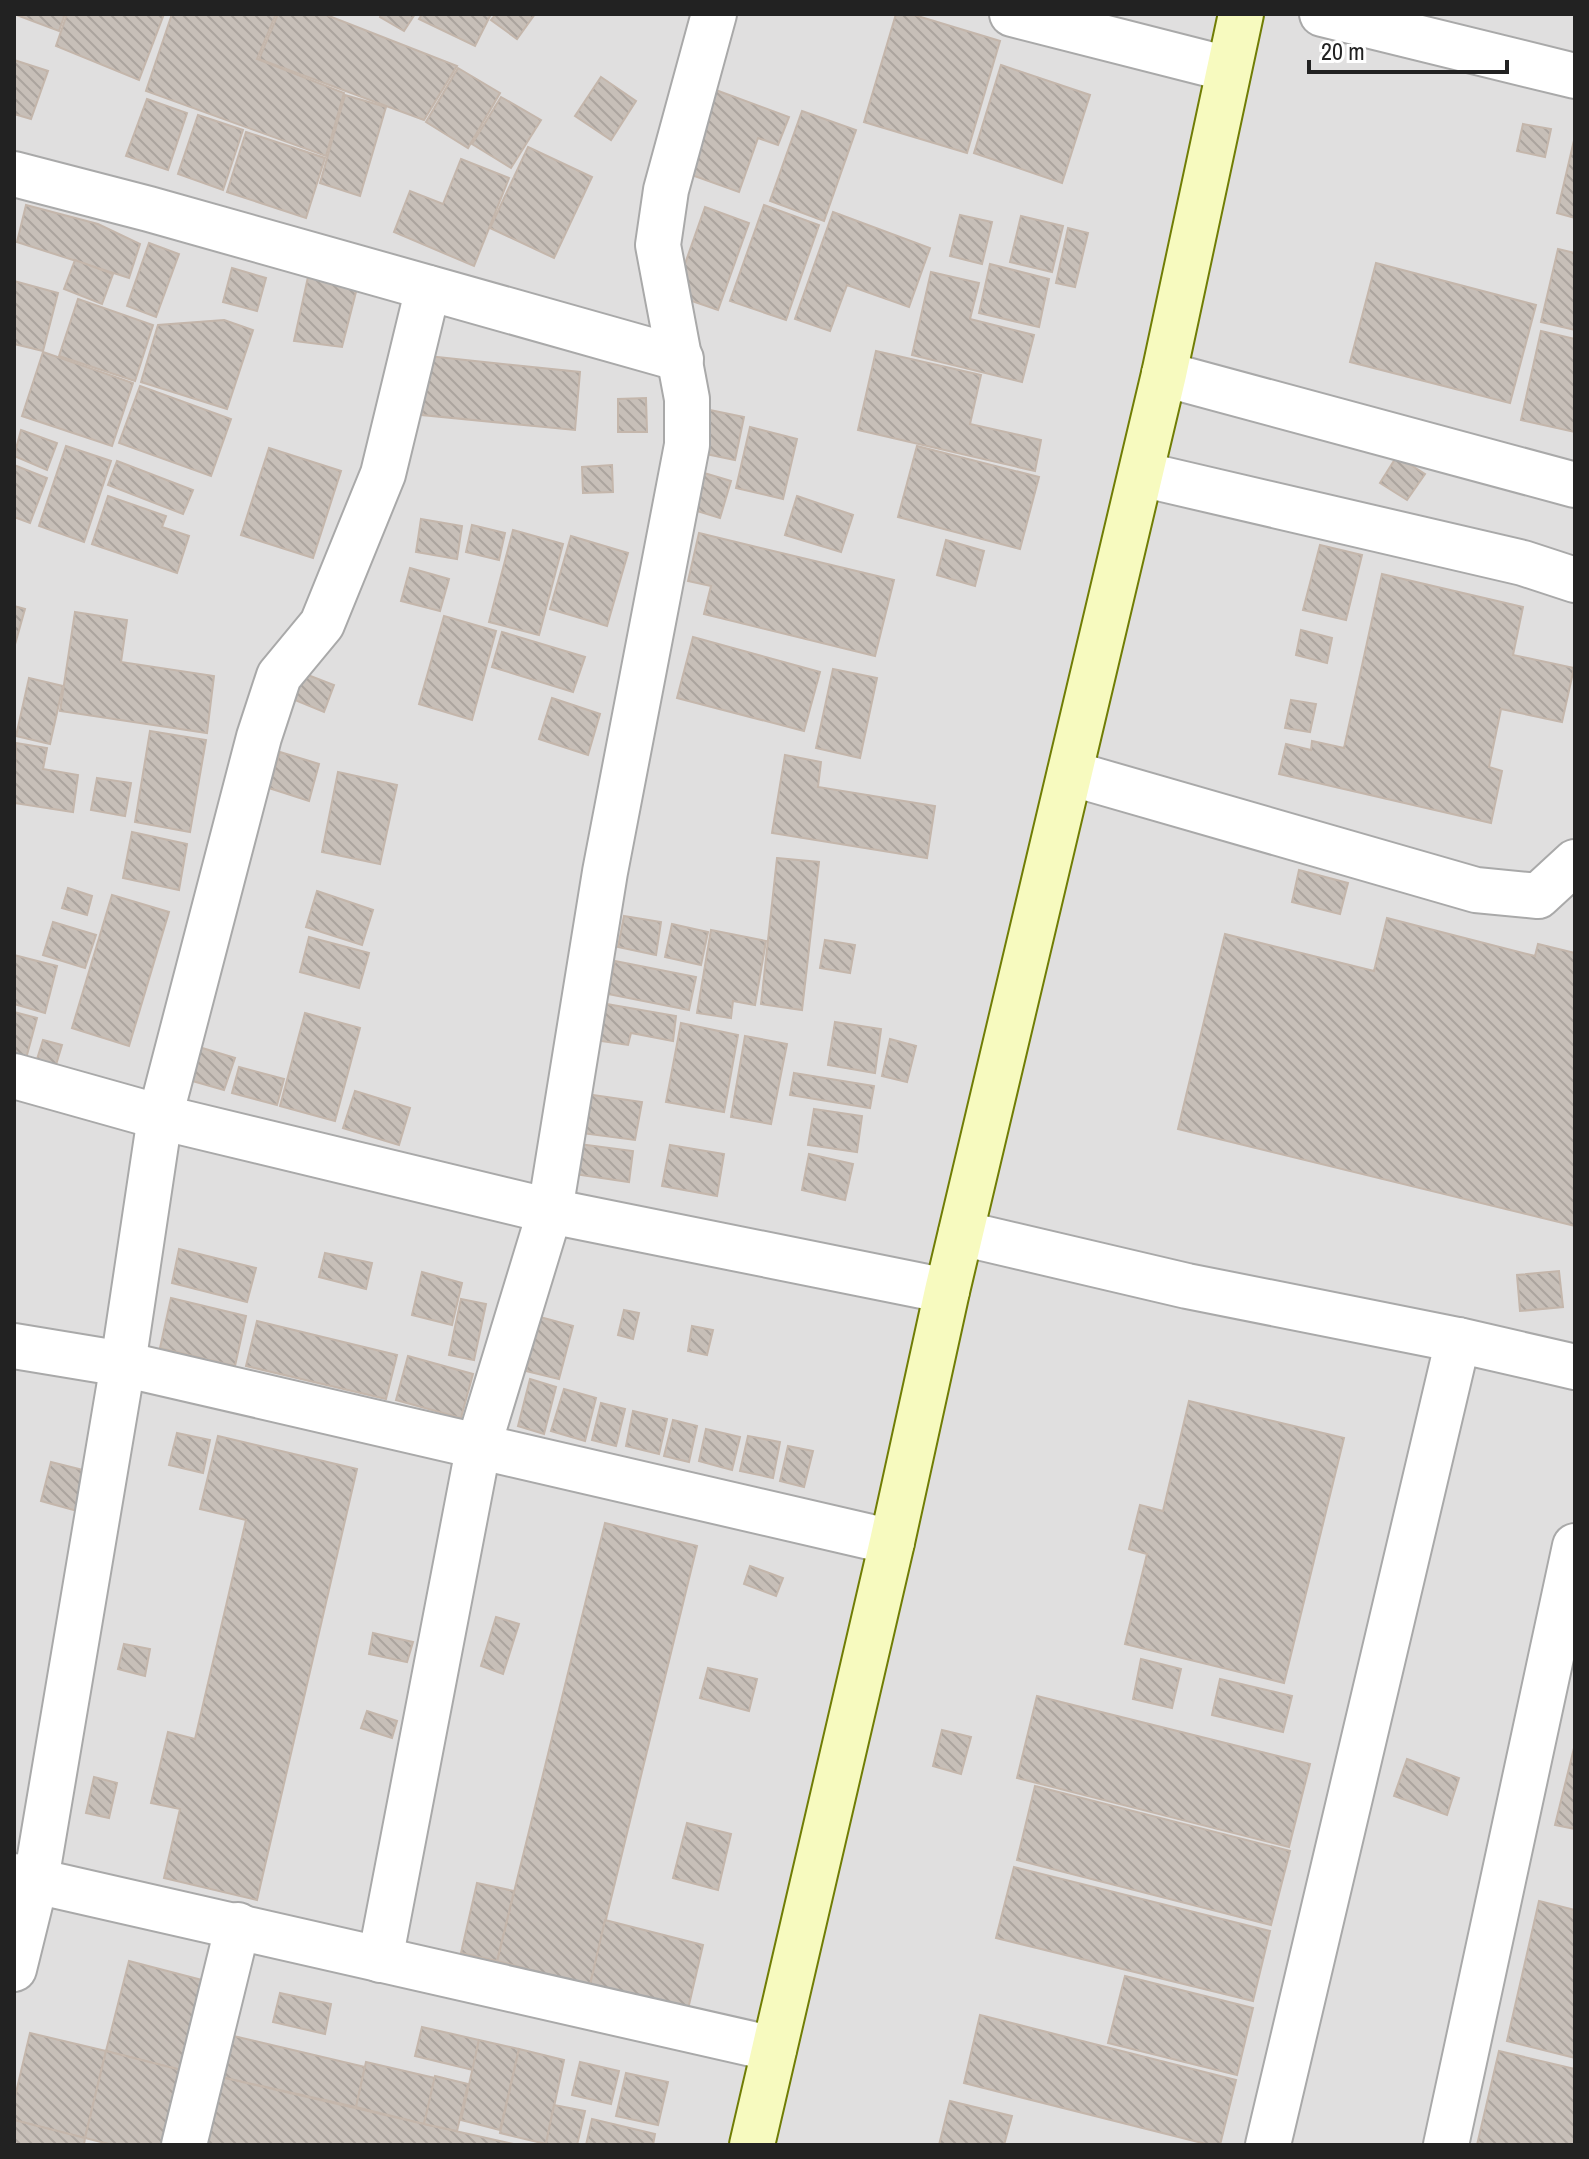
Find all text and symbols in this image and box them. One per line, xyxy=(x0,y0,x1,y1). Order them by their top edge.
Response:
scale bar xyxy=(1309,24,1507,74)
text: 20 m xyxy=(1321,35,1365,67)

